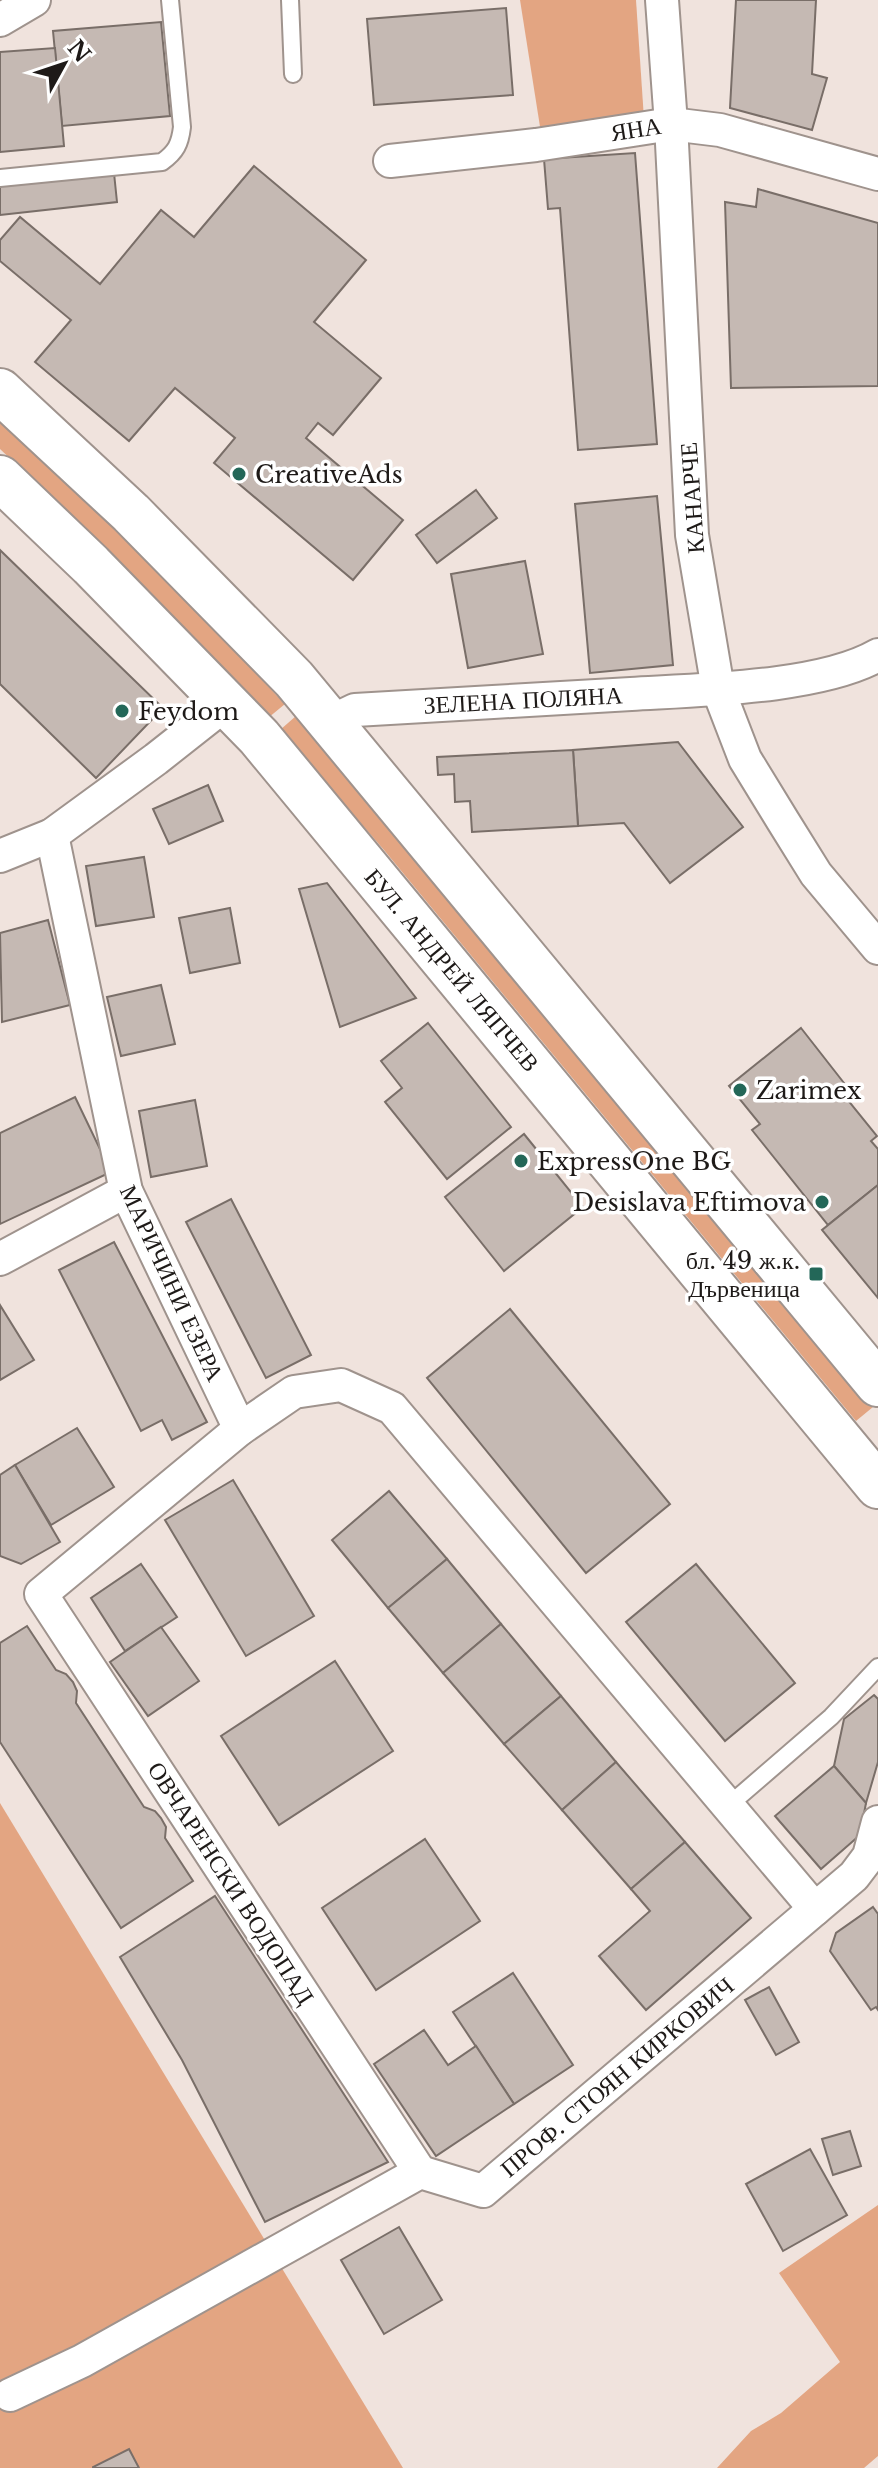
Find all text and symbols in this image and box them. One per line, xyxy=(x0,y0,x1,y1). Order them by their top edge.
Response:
north arrow xyxy=(24,24,104,104)
text: N xyxy=(62,35,96,68)
street label: ЯНА xyxy=(609,111,664,147)
street label: КАНАРЧЕ xyxy=(674,441,710,555)
place label: CreativeAds xyxy=(255,460,403,489)
marker: CreativeAds xyxy=(230,465,248,483)
street label: ЗЕЛЕНА ПОЛЯНА xyxy=(423,680,624,720)
place label: Feydom xyxy=(138,697,239,726)
marker: Feydom xyxy=(113,702,131,720)
street label: БУЛ. АНДРЕЙ ЛЯПЧЕВ xyxy=(359,863,545,1077)
place label: Zarimex xyxy=(756,1076,862,1105)
marker: Zarimex xyxy=(731,1081,749,1099)
place label: ExpressOne BG xyxy=(537,1147,731,1176)
marker: ExpressOne BG xyxy=(512,1152,530,1170)
street label: МАРИЧИНИ ЕЗЕРА xyxy=(114,1180,230,1386)
place label: Desislava Eftimova xyxy=(573,1188,807,1217)
marker: Desislava Eftimova xyxy=(813,1193,831,1211)
place label: бл. 49 ж.к. Дървеница xyxy=(686,1246,800,1303)
marker: бл. 49 ж.к. Дървеница xyxy=(807,1265,825,1283)
street label: ОВЧАРЕНСКИ ВОДОПАД xyxy=(142,1756,320,2010)
street label: ПРОФ. СТОЯН КИРКОВИЧ xyxy=(495,1971,739,2183)

